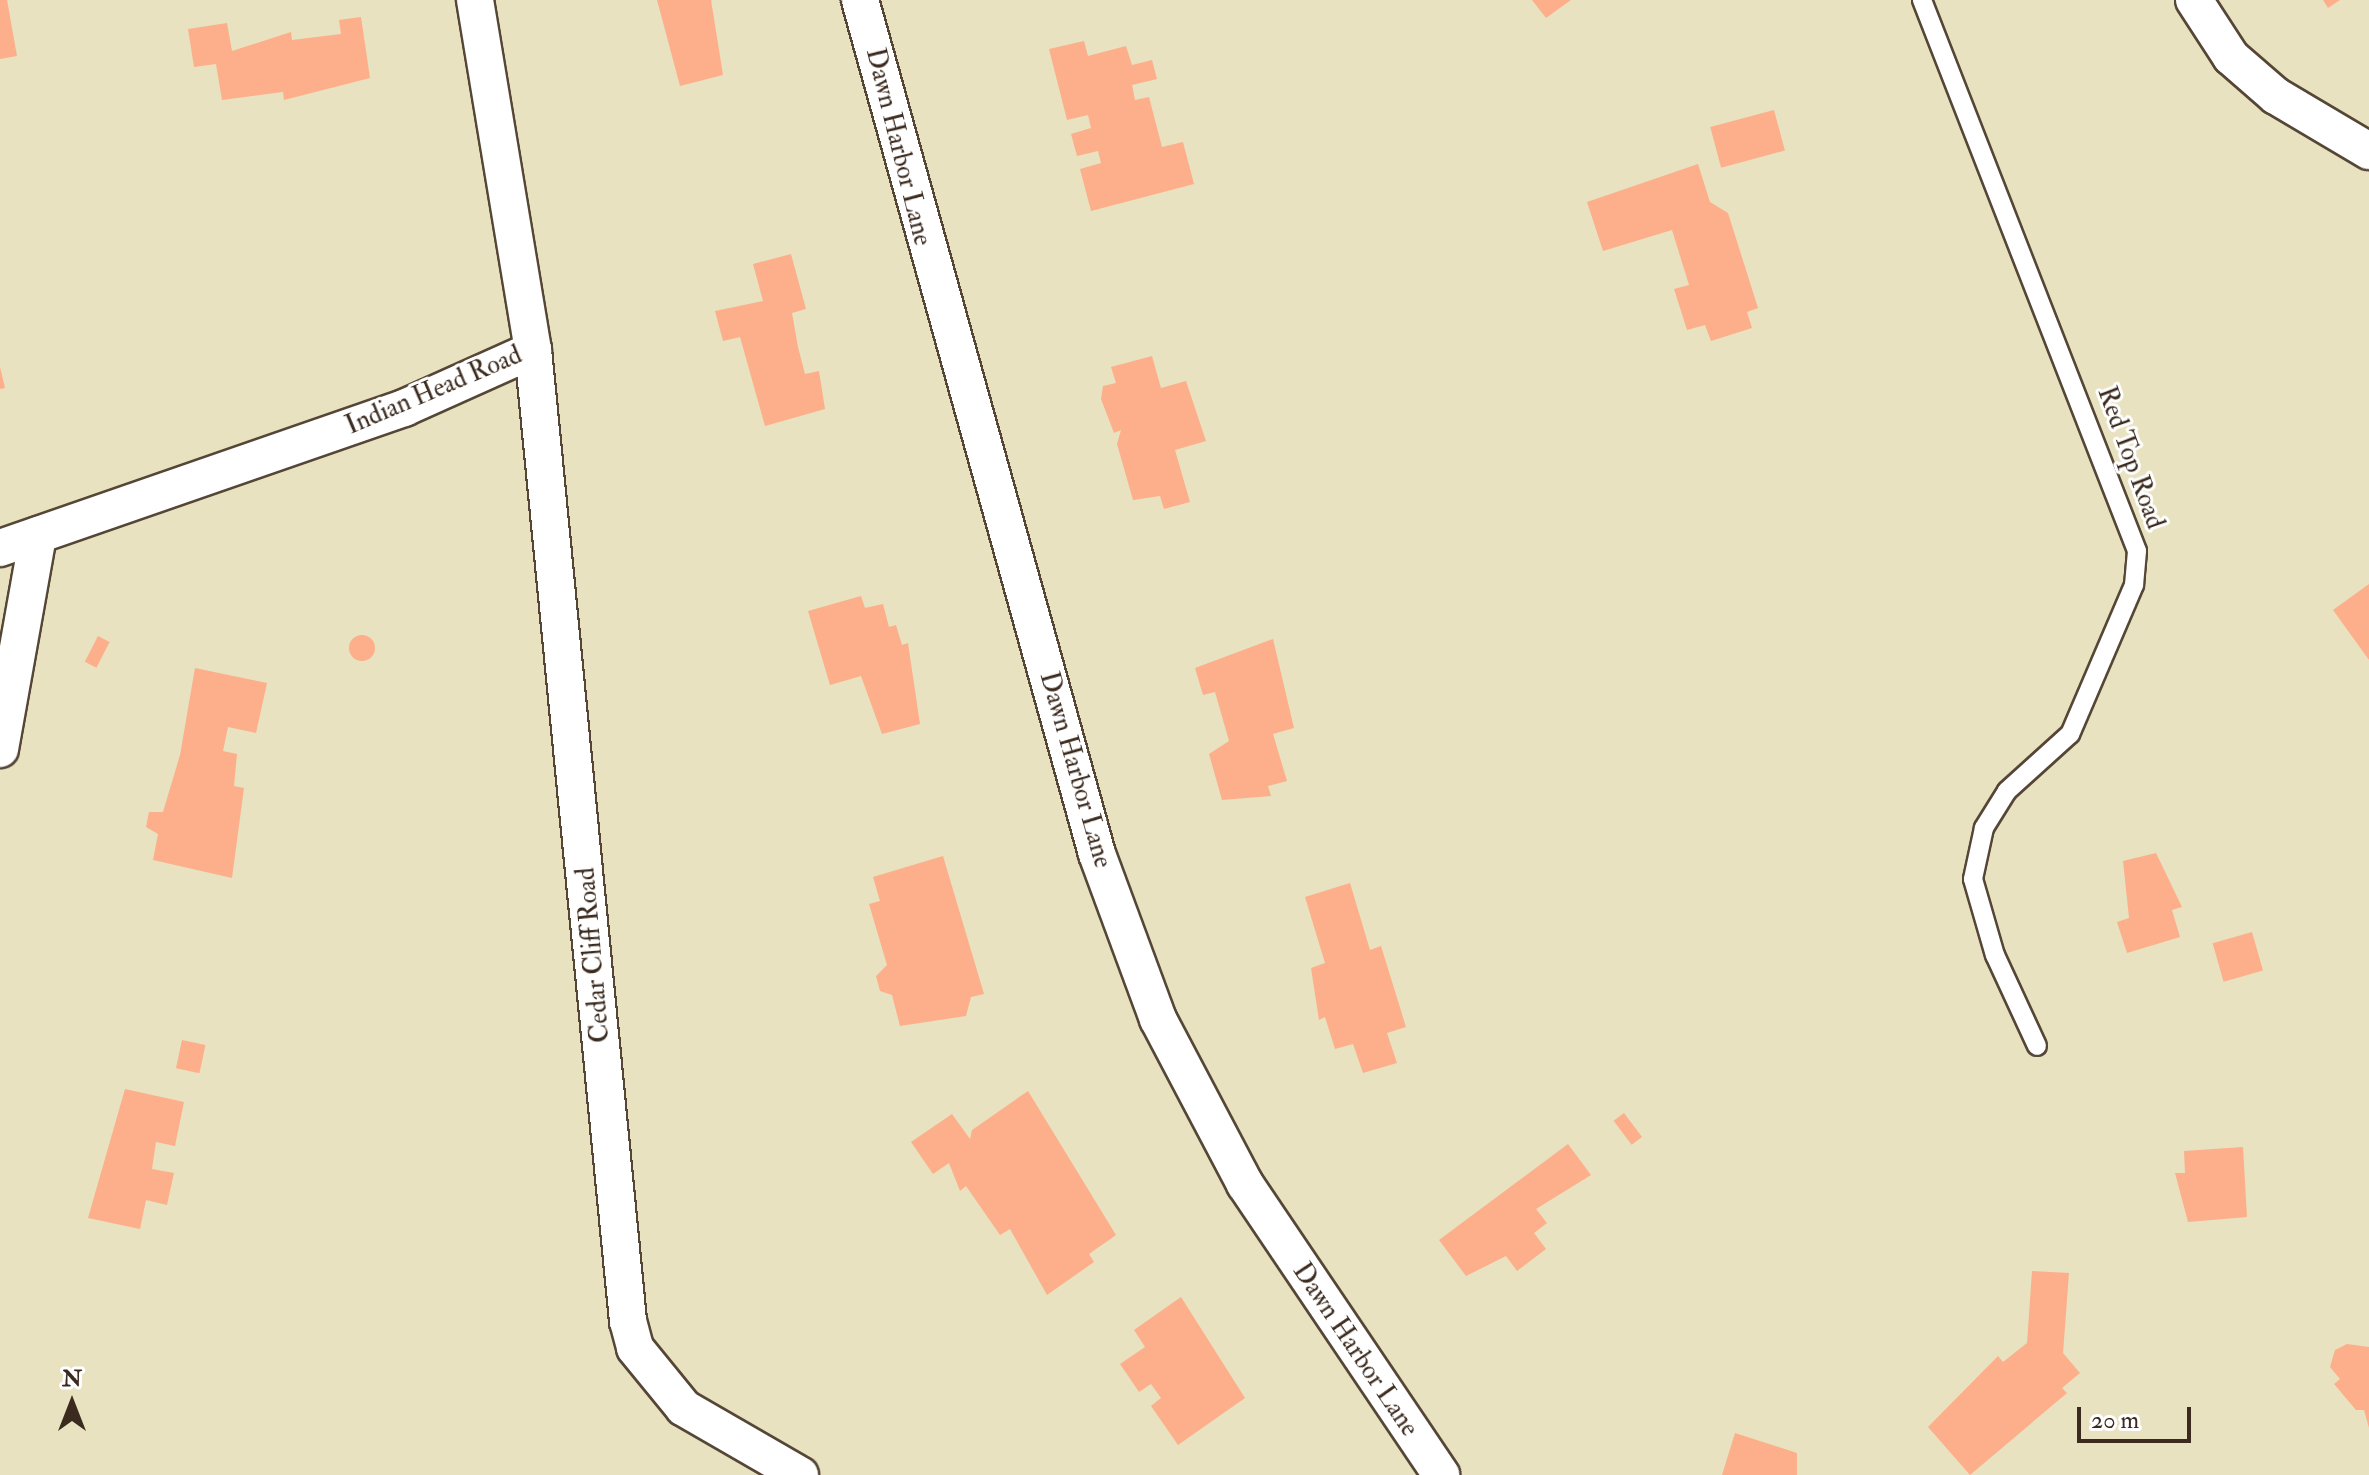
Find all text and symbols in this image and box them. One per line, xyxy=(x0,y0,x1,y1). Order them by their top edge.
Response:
street label: Dawn Harbor Lane xyxy=(858,45,938,249)
street label: Indian Head Road xyxy=(341,340,527,442)
street label: Red Top Road xyxy=(2090,383,2170,533)
street label: Dawn Harbor Lane xyxy=(1032,668,1118,872)
street label: Cedar Cliff Road xyxy=(571,866,617,1044)
street label: Dawn Harbor Lane xyxy=(1285,1257,1425,1443)
north arrow xyxy=(32,1363,112,1443)
text: N xyxy=(62,1365,82,1393)
scale bar xyxy=(2081,1391,2195,1441)
text: 20 m xyxy=(2091,1405,2139,1436)

